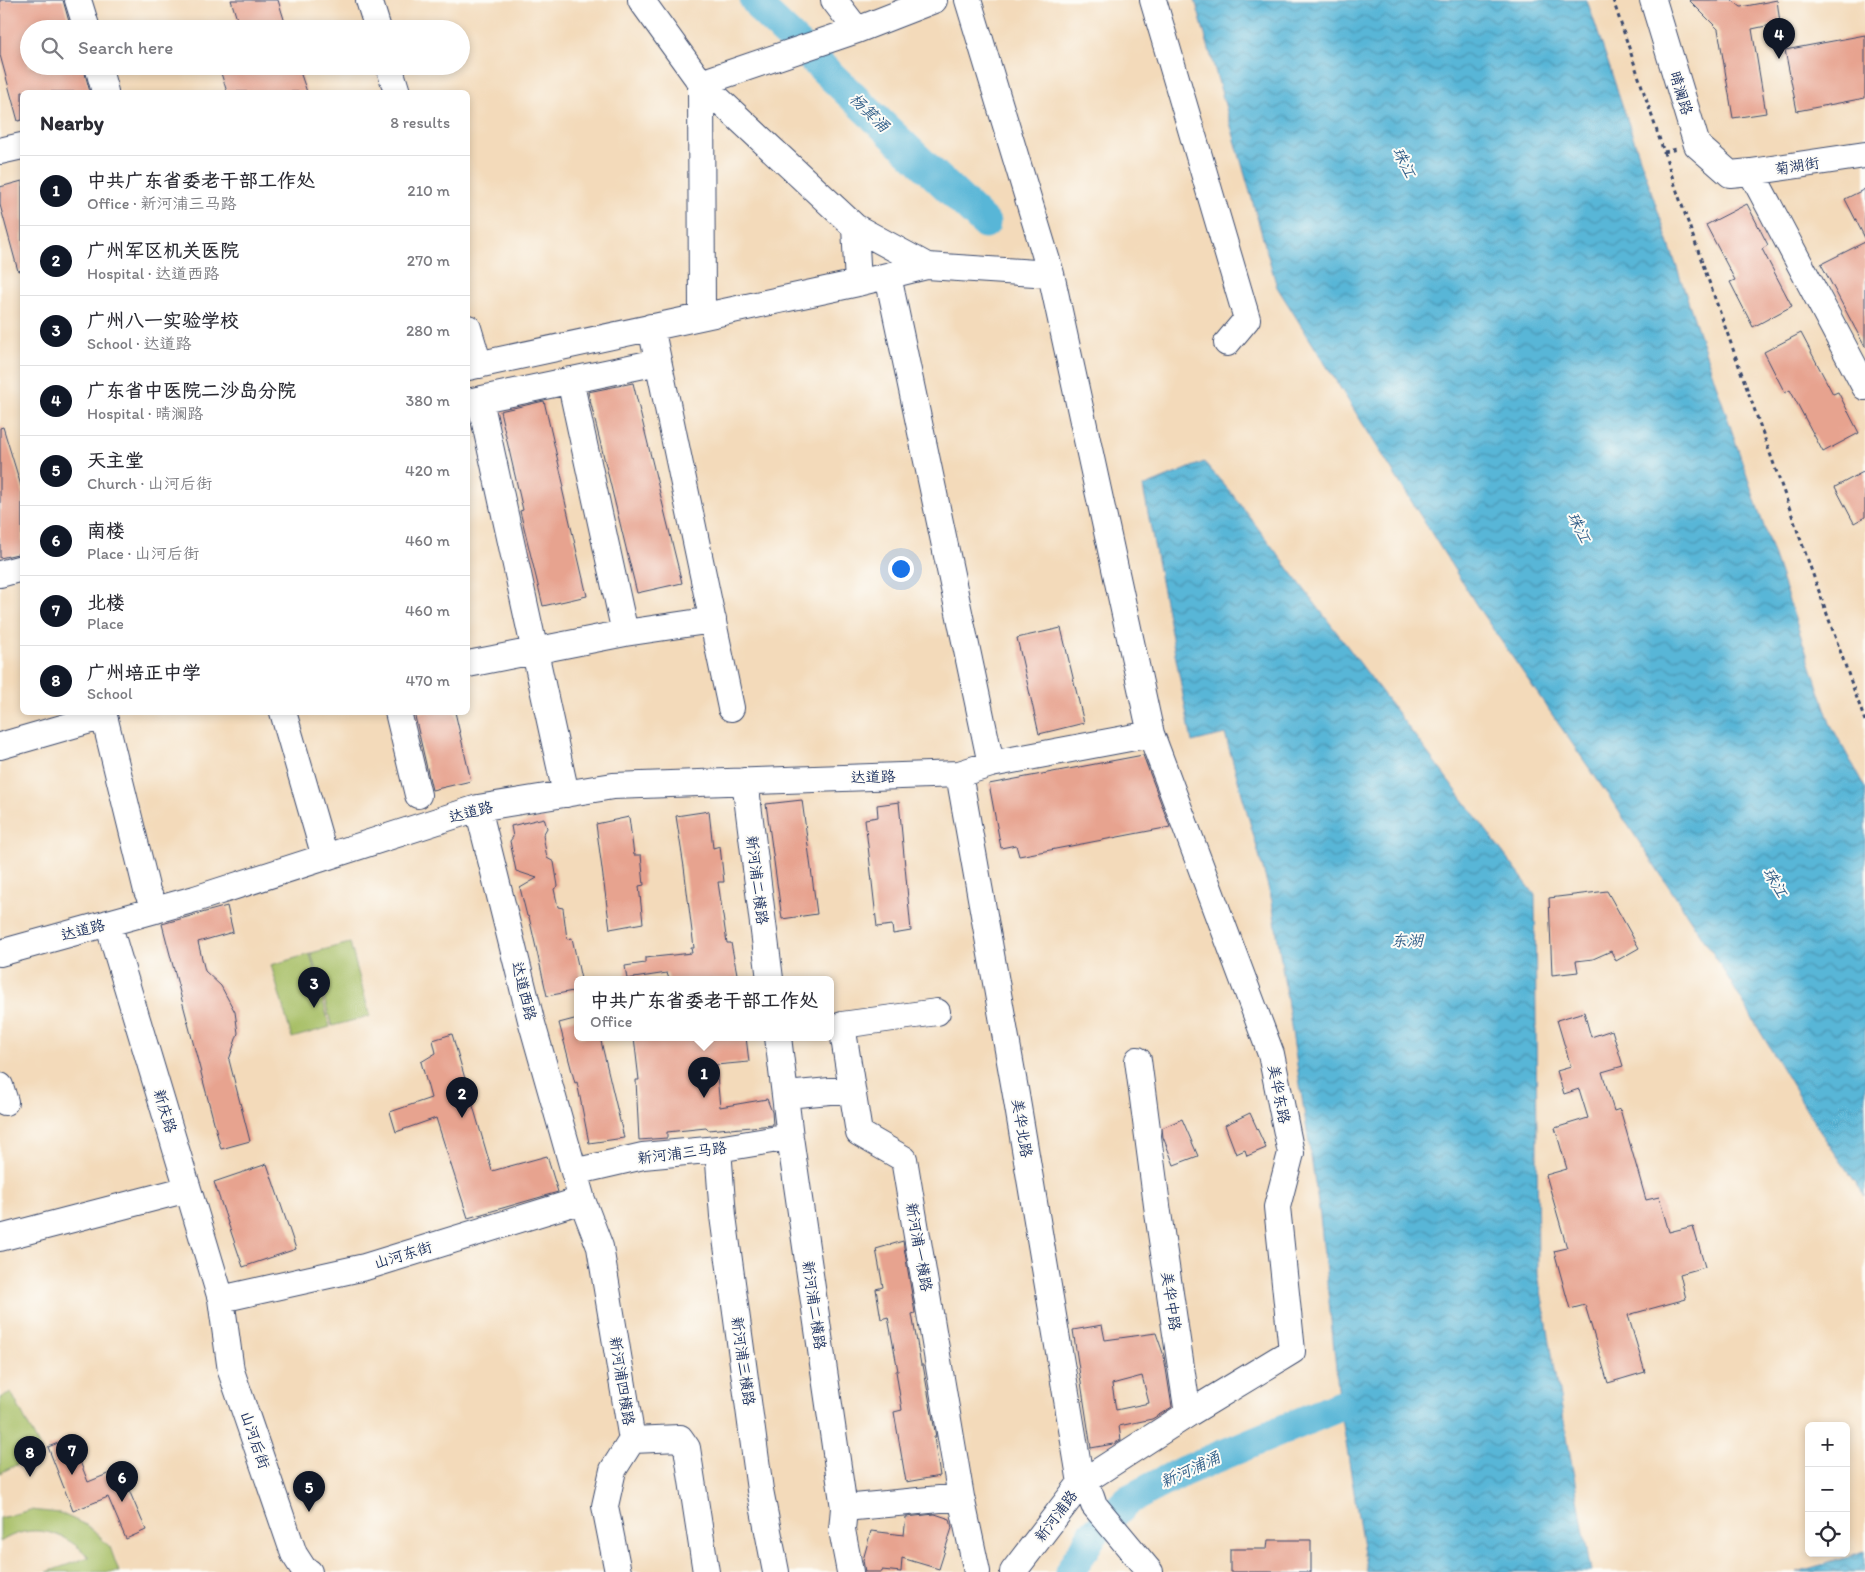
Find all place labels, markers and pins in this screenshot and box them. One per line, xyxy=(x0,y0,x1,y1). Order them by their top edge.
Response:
pin: 4 xyxy=(1763,18,1795,59)
pin: 3 xyxy=(298,967,330,1008)
pin: 1 xyxy=(688,1057,720,1098)
pin: 2 xyxy=(446,1077,478,1118)
pin: 7 xyxy=(56,1434,88,1475)
pin: 8 xyxy=(14,1436,46,1477)
pin: 6 xyxy=(106,1461,138,1502)
pin: 5 xyxy=(293,1471,325,1512)

